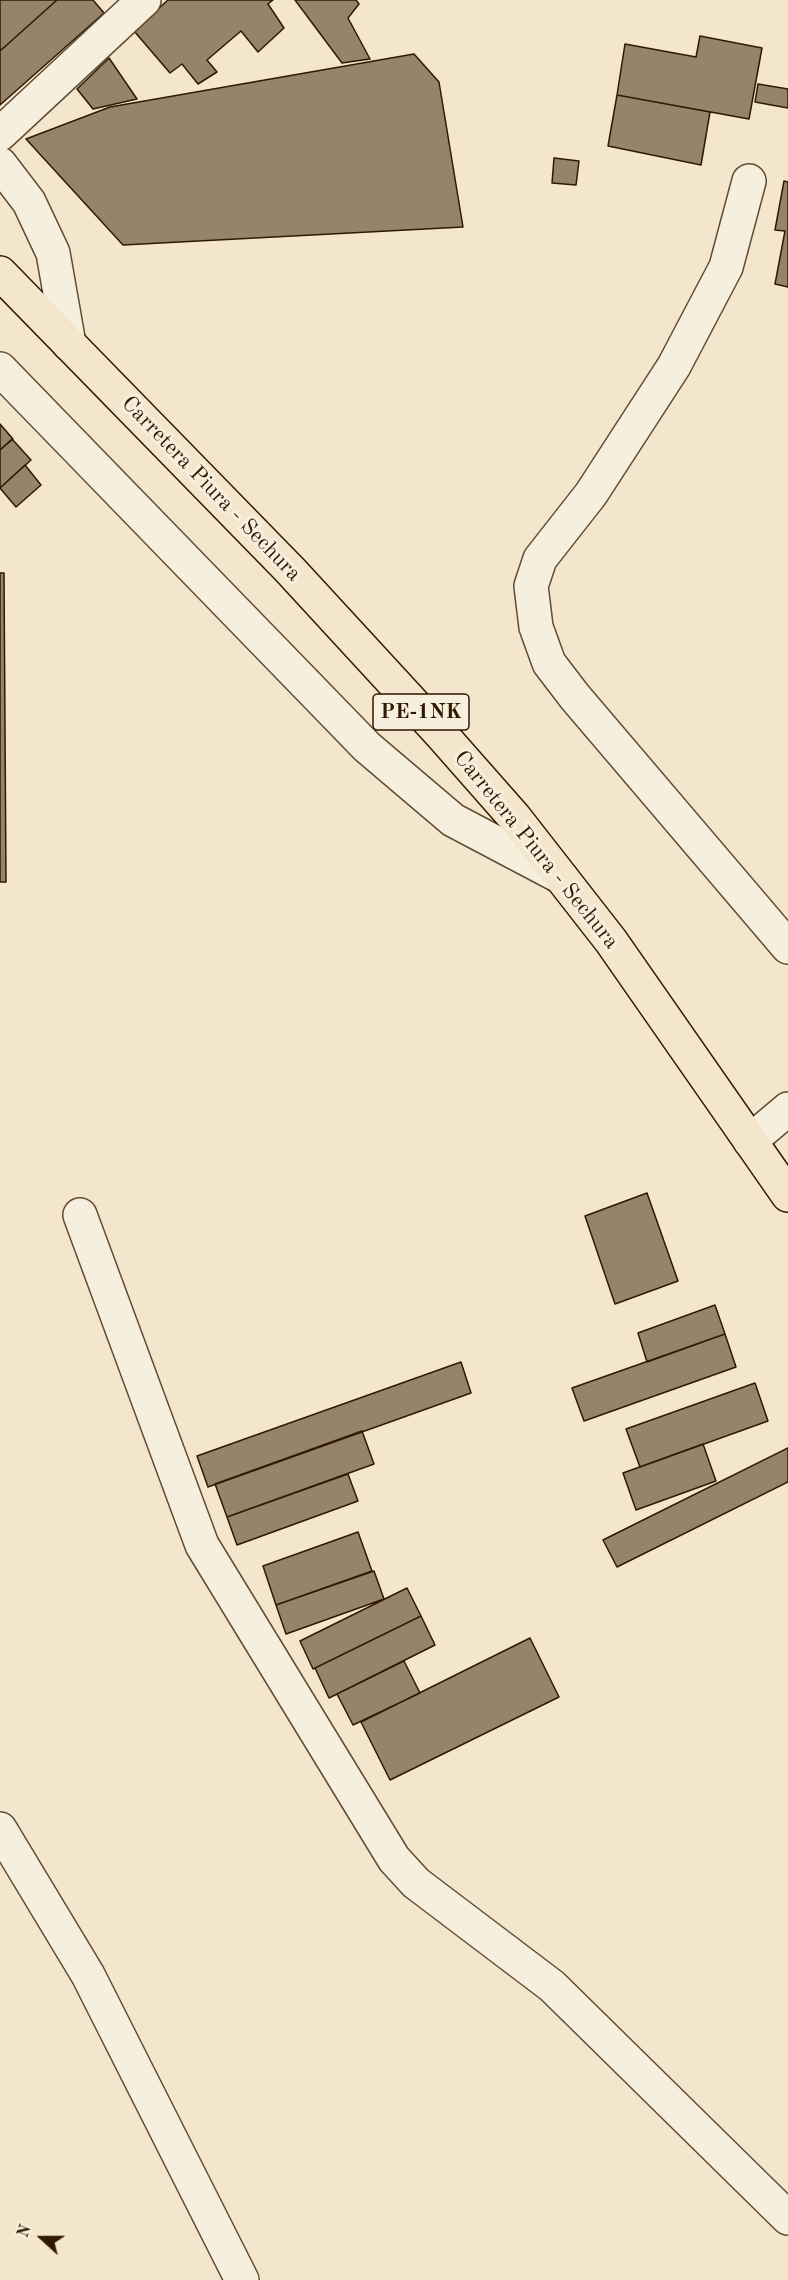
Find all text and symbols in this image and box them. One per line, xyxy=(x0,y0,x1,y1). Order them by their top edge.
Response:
street label: Carretera Piura - Sechura xyxy=(116,391,306,587)
road number: PE-1NK xyxy=(373,694,469,730)
street label: Carretera Piura - Sechura xyxy=(448,745,624,955)
north arrow xyxy=(12,2208,72,2268)
text: N xyxy=(16,2223,35,2240)

